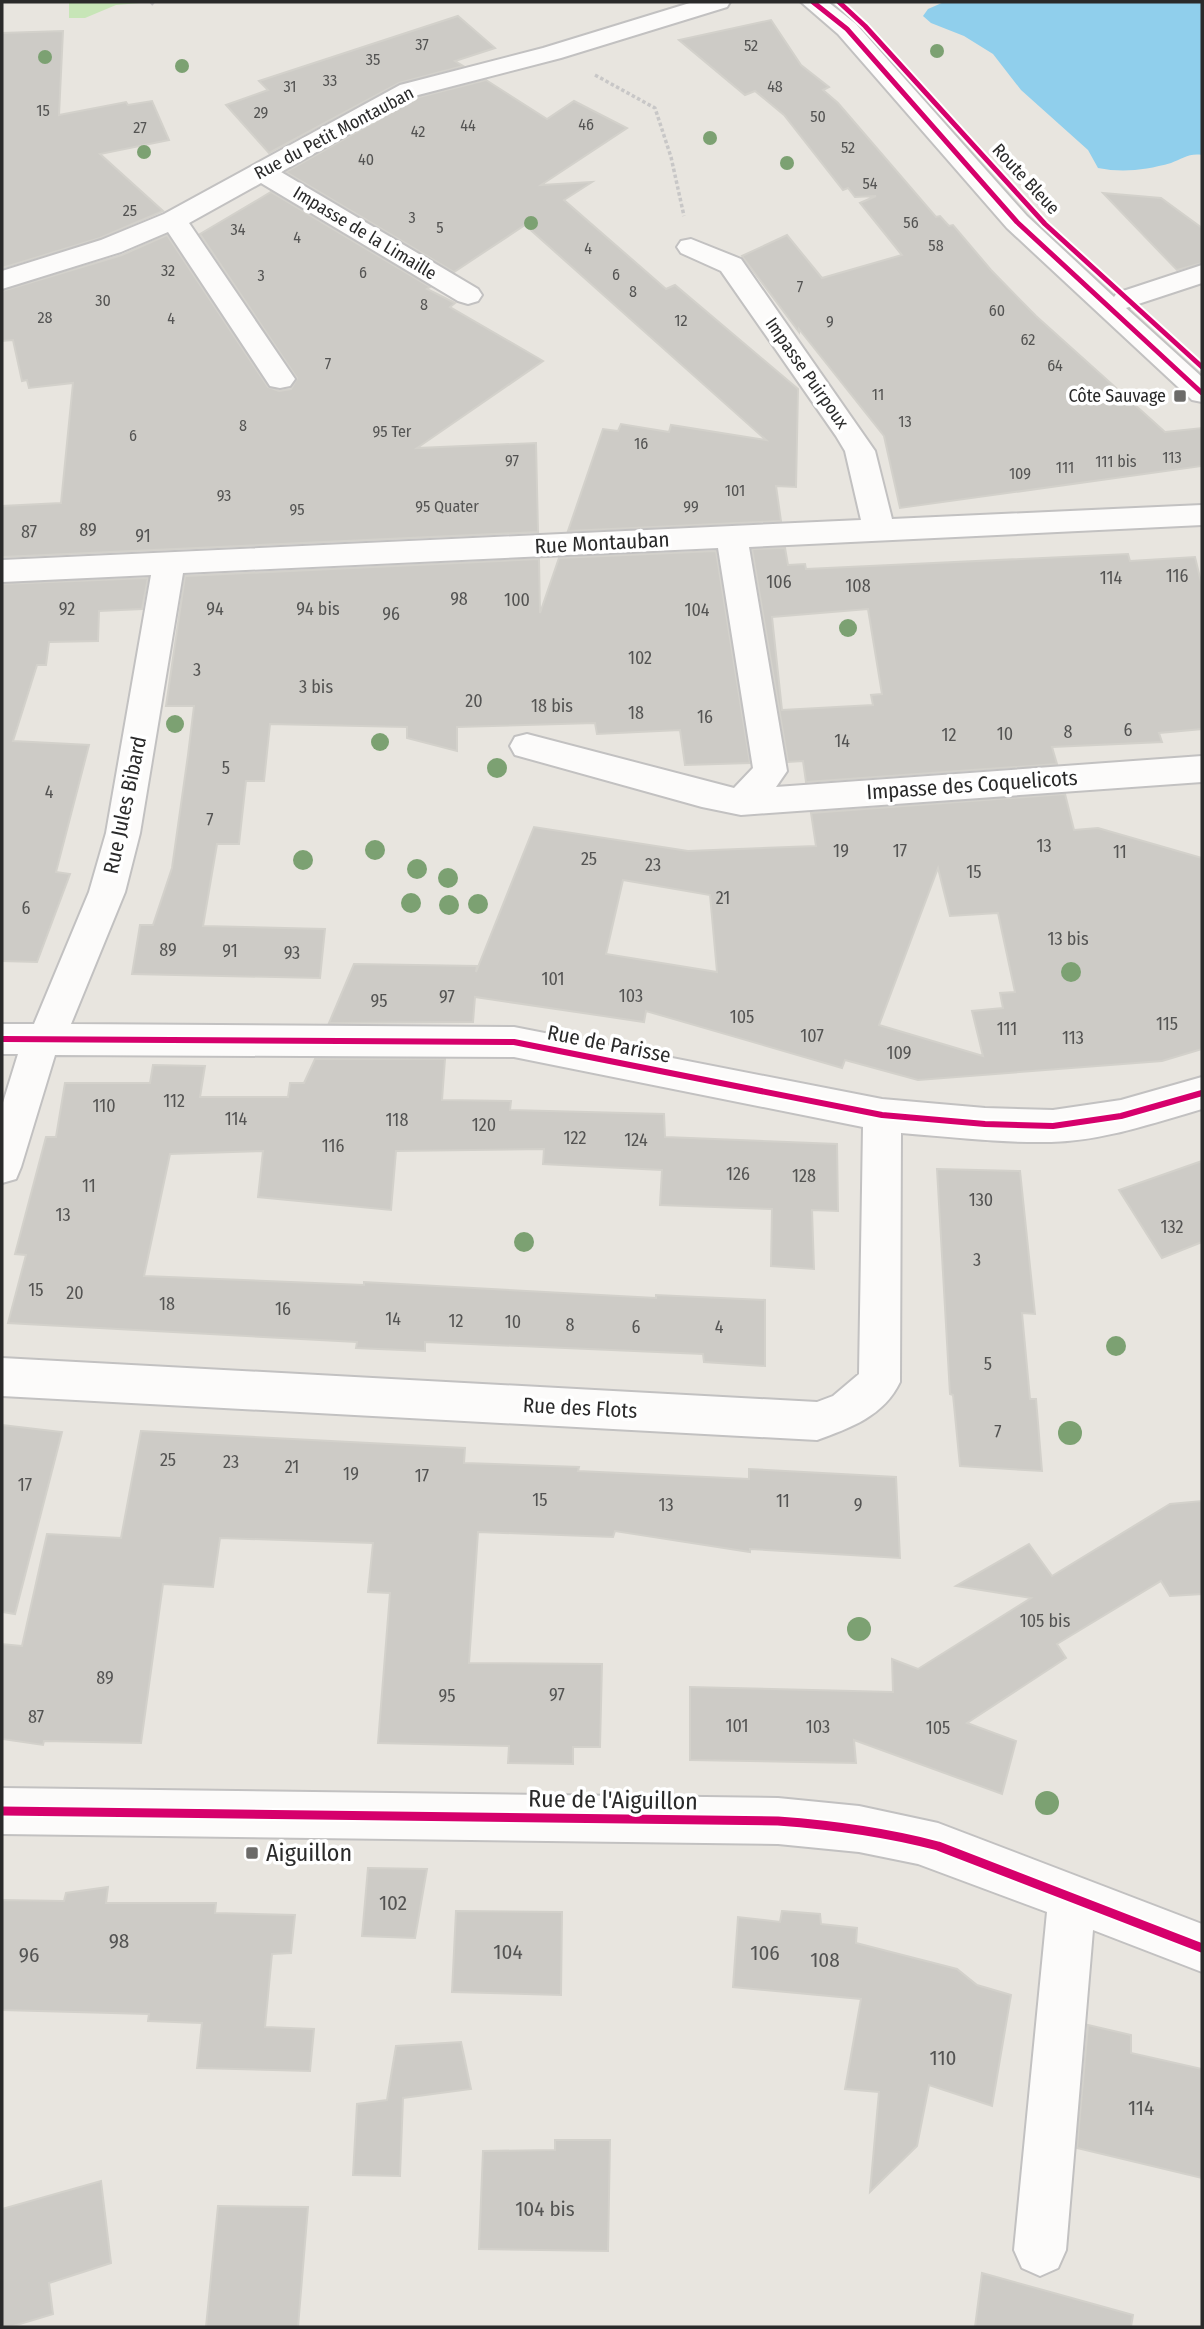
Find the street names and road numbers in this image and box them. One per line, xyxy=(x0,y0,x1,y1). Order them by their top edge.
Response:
street label: Rue du Petit Montauban xyxy=(251,82,417,184)
street label: Route Bleue xyxy=(988,139,1064,219)
street label: Impasse de la Limaille xyxy=(289,181,441,285)
street label: Impasse Puirpoux xyxy=(761,313,854,433)
street label: Rue Montauban xyxy=(534,526,670,560)
street label: Rue Jules Bibard xyxy=(98,734,152,876)
street label: Impasse des Coquelicots xyxy=(866,765,1078,805)
street label: Rue de Parisse xyxy=(545,1019,673,1069)
street label: Rue des Flots xyxy=(522,1392,638,1424)
street label: Rue de l'Aiguillon xyxy=(528,1785,698,1815)

